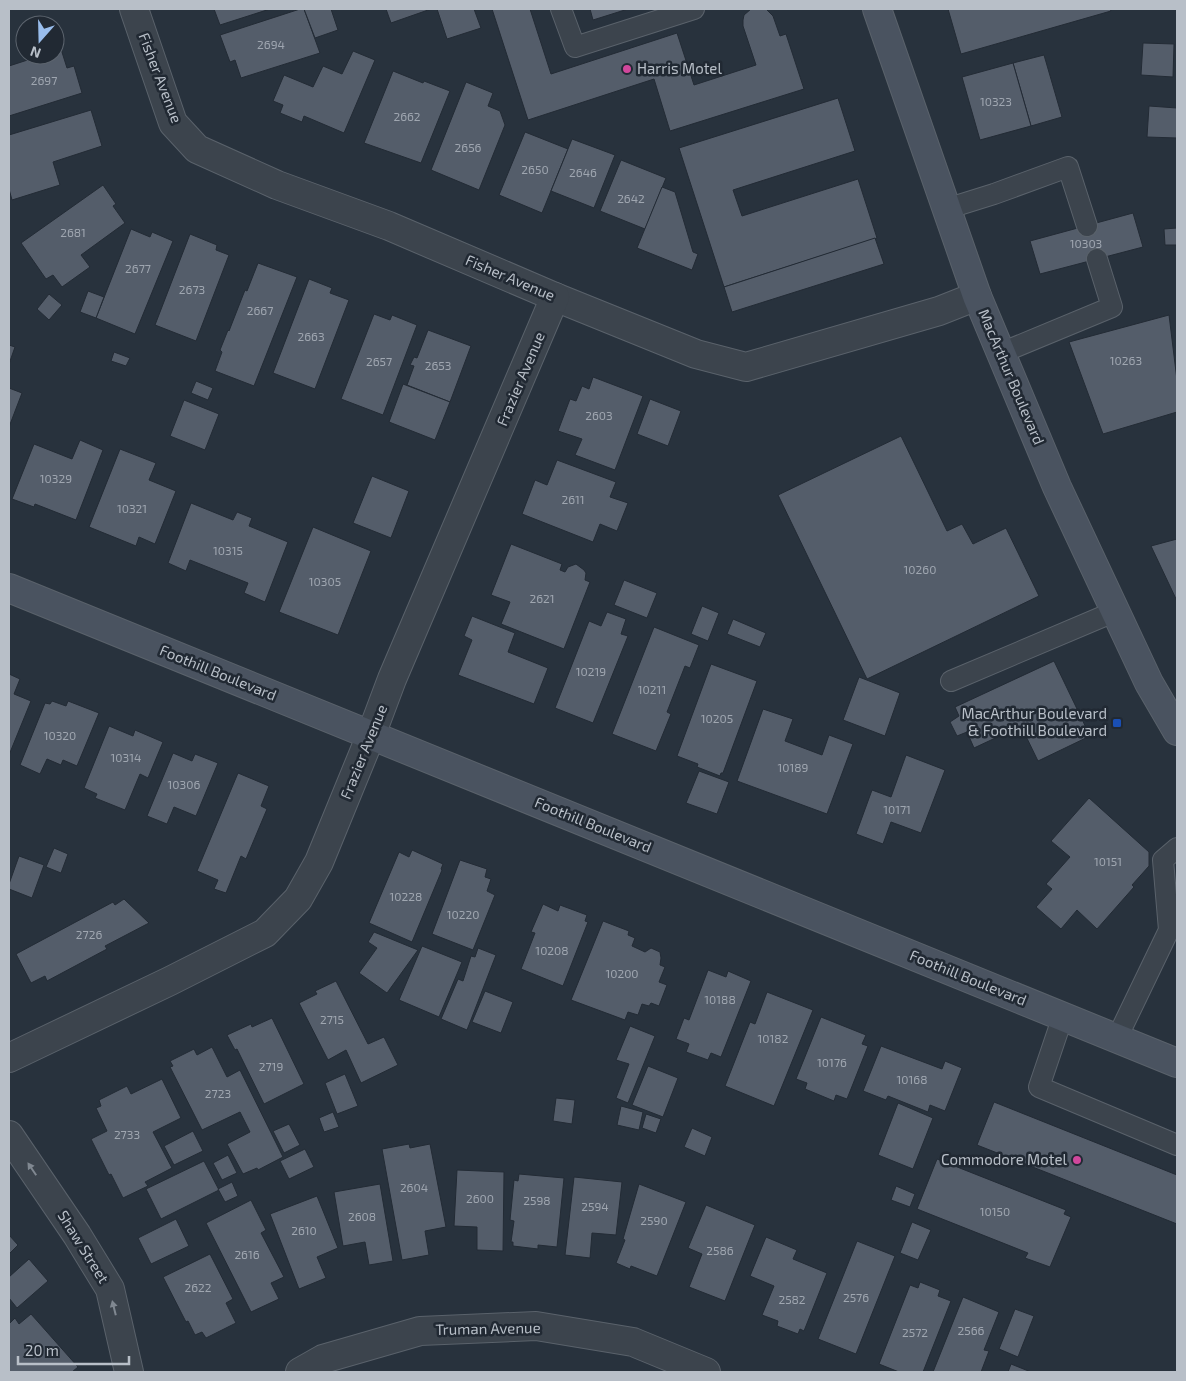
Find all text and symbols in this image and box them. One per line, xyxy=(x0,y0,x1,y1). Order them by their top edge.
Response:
north arrow xyxy=(15,15,65,65)
street label: Fisher Avenue xyxy=(135,30,186,125)
house number: 2694 xyxy=(257,37,285,51)
text: N xyxy=(28,43,43,62)
place label: Harris Motel xyxy=(637,59,722,77)
marker: Harris Motel xyxy=(621,63,633,75)
house number: 2697 xyxy=(31,73,57,87)
house number: 10323 xyxy=(980,94,1012,108)
house number: 2662 xyxy=(393,109,421,123)
house number: 2656 xyxy=(455,140,482,154)
house number: 2650 xyxy=(521,162,549,176)
house number: 2646 xyxy=(569,165,597,179)
house number: 2642 xyxy=(617,191,645,205)
house number: 2681 xyxy=(60,225,86,239)
house number: 10303 xyxy=(1070,236,1102,250)
street label: Fisher Avenue xyxy=(463,250,558,304)
house number: 2677 xyxy=(125,261,151,275)
house number: 2673 xyxy=(179,282,205,296)
house number: 2667 xyxy=(247,303,273,317)
street label: MacArthur Boulevard xyxy=(975,306,1049,447)
house number: 2663 xyxy=(297,329,325,343)
street label: Frazier Avenue xyxy=(492,329,548,428)
house number: 10263 xyxy=(1110,353,1142,367)
house number: 2657 xyxy=(366,354,392,368)
house number: 2653 xyxy=(425,358,451,372)
house number: 2603 xyxy=(585,408,613,422)
house number: 10329 xyxy=(40,471,72,485)
house number: 2611 xyxy=(561,492,585,506)
house number: 10321 xyxy=(117,501,147,515)
house number: 10315 xyxy=(213,543,243,557)
house number: 10260 xyxy=(904,562,936,576)
house number: 10305 xyxy=(309,574,341,588)
house number: 2621 xyxy=(529,591,555,605)
street label: Foothill Boulevard xyxy=(157,640,279,704)
house number: 10219 xyxy=(576,664,606,678)
house number: 10211 xyxy=(638,682,666,696)
street label: Frazier Avenue xyxy=(336,702,390,802)
place label: MacArthur Boulevard & Foothill Boulevard xyxy=(961,704,1107,739)
house number: 10205 xyxy=(701,711,733,725)
marker: MacArthur Boulevard & Foothill Boulevard xyxy=(1111,717,1123,729)
house number: 10320 xyxy=(44,728,76,742)
house number: 10314 xyxy=(111,750,141,764)
house number: 10189 xyxy=(778,760,809,774)
house number: 10306 xyxy=(168,777,201,791)
street label: Foothill Boulevard xyxy=(532,792,654,856)
house number: 10171 xyxy=(883,802,911,816)
house number: 10151 xyxy=(1094,854,1122,868)
house number: 10228 xyxy=(390,889,422,903)
house number: 10220 xyxy=(447,907,479,921)
house number: 2726 xyxy=(76,927,102,941)
house number: 10208 xyxy=(535,943,569,957)
street label: Foothill Boulevard xyxy=(907,945,1029,1009)
house number: 10200 xyxy=(605,966,639,980)
house number: 10188 xyxy=(704,992,736,1006)
house number: 2715 xyxy=(320,1012,344,1026)
house number: 10182 xyxy=(758,1031,789,1045)
house number: 10176 xyxy=(817,1055,847,1069)
house number: 2719 xyxy=(259,1059,283,1073)
house number: 10168 xyxy=(897,1072,927,1086)
house number: 2723 xyxy=(205,1086,231,1100)
house number: 2733 xyxy=(114,1127,140,1141)
place label: Commodore Motel xyxy=(941,1150,1068,1168)
marker: Commodore Motel xyxy=(1071,1154,1083,1166)
one-way arrow xyxy=(27,1162,37,1176)
house number: 2604 xyxy=(400,1180,428,1194)
house number: 2600 xyxy=(466,1191,494,1205)
house number: 2598 xyxy=(523,1193,551,1207)
house number: 2594 xyxy=(581,1199,609,1213)
house number: 10150 xyxy=(980,1204,1010,1218)
street label: Shaw Street xyxy=(54,1207,113,1286)
house number: 2608 xyxy=(348,1209,376,1223)
house number: 2590 xyxy=(640,1213,668,1227)
house number: 2610 xyxy=(291,1223,317,1237)
house number: 2586 xyxy=(706,1243,734,1257)
house number: 2616 xyxy=(234,1247,260,1261)
house number: 2622 xyxy=(184,1280,212,1294)
house number: 2576 xyxy=(843,1290,869,1304)
house number: 2582 xyxy=(778,1292,806,1306)
one-way arrow xyxy=(110,1300,118,1315)
street label: Truman Avenue xyxy=(435,1318,541,1338)
house number: 2566 xyxy=(958,1323,985,1337)
house number: 2572 xyxy=(902,1325,928,1339)
scale bar xyxy=(18,1334,129,1366)
text: 20 m xyxy=(25,1341,59,1359)

